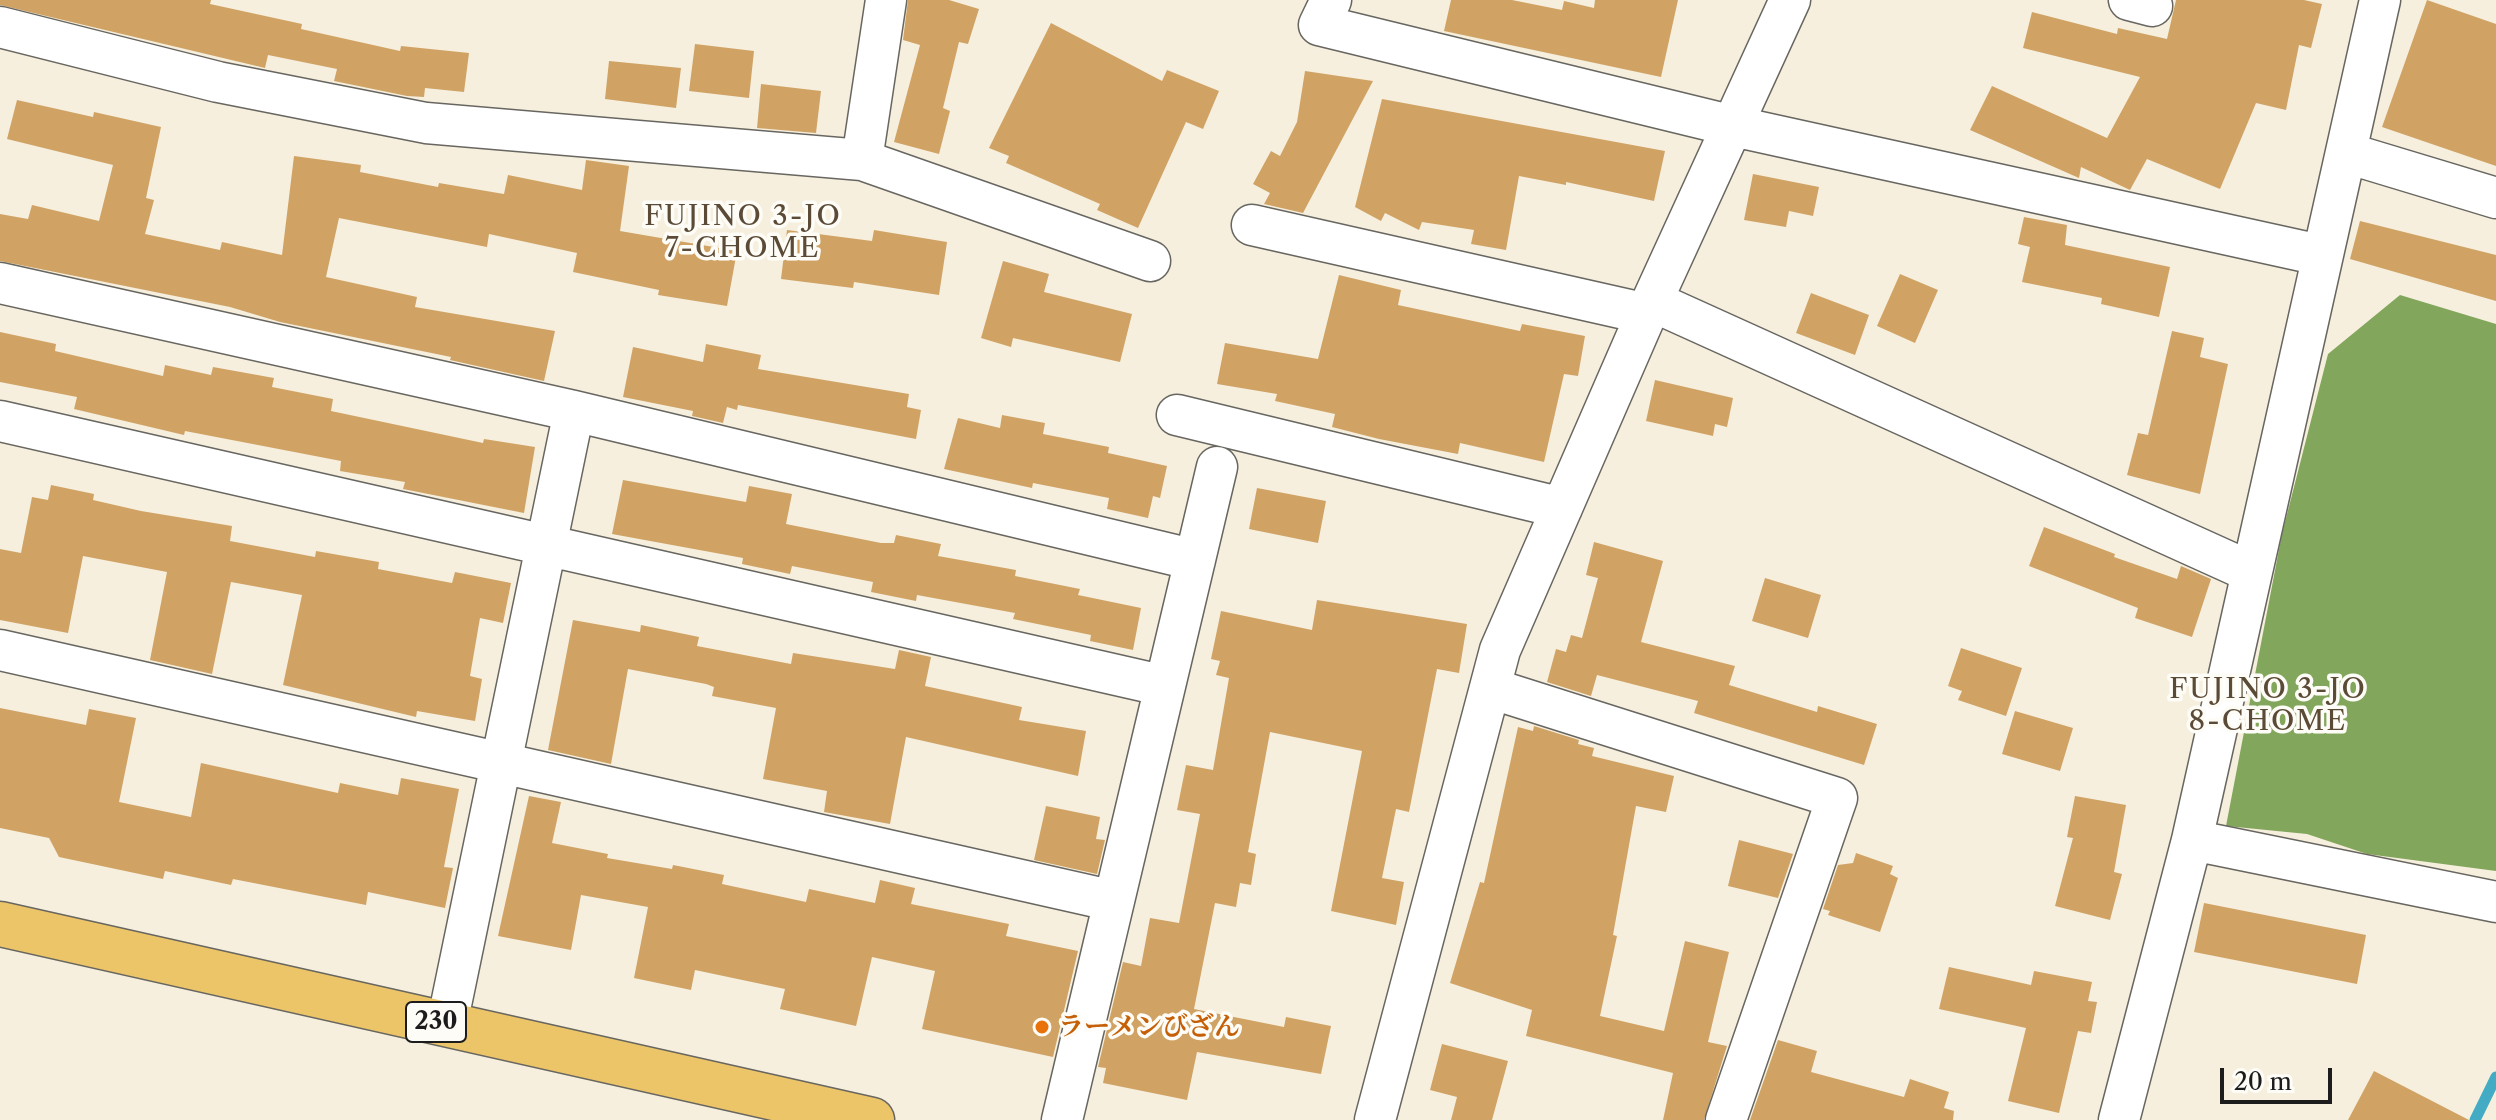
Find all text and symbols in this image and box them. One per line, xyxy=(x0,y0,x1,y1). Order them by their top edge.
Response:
district label: FUJINO 3-JO 7-CHOME xyxy=(644,200,842,266)
district label: FUJINO 3-JO 8-CHOME xyxy=(2169,673,2367,739)
road number: 230 xyxy=(406,1002,466,1042)
place label: ラーメンびざん xyxy=(1058,1011,1240,1043)
marker: ラーメンびざん xyxy=(1033,1018,1051,1036)
scale bar xyxy=(2224,1052,2336,1102)
text: 20 m xyxy=(2234,1067,2292,1096)

